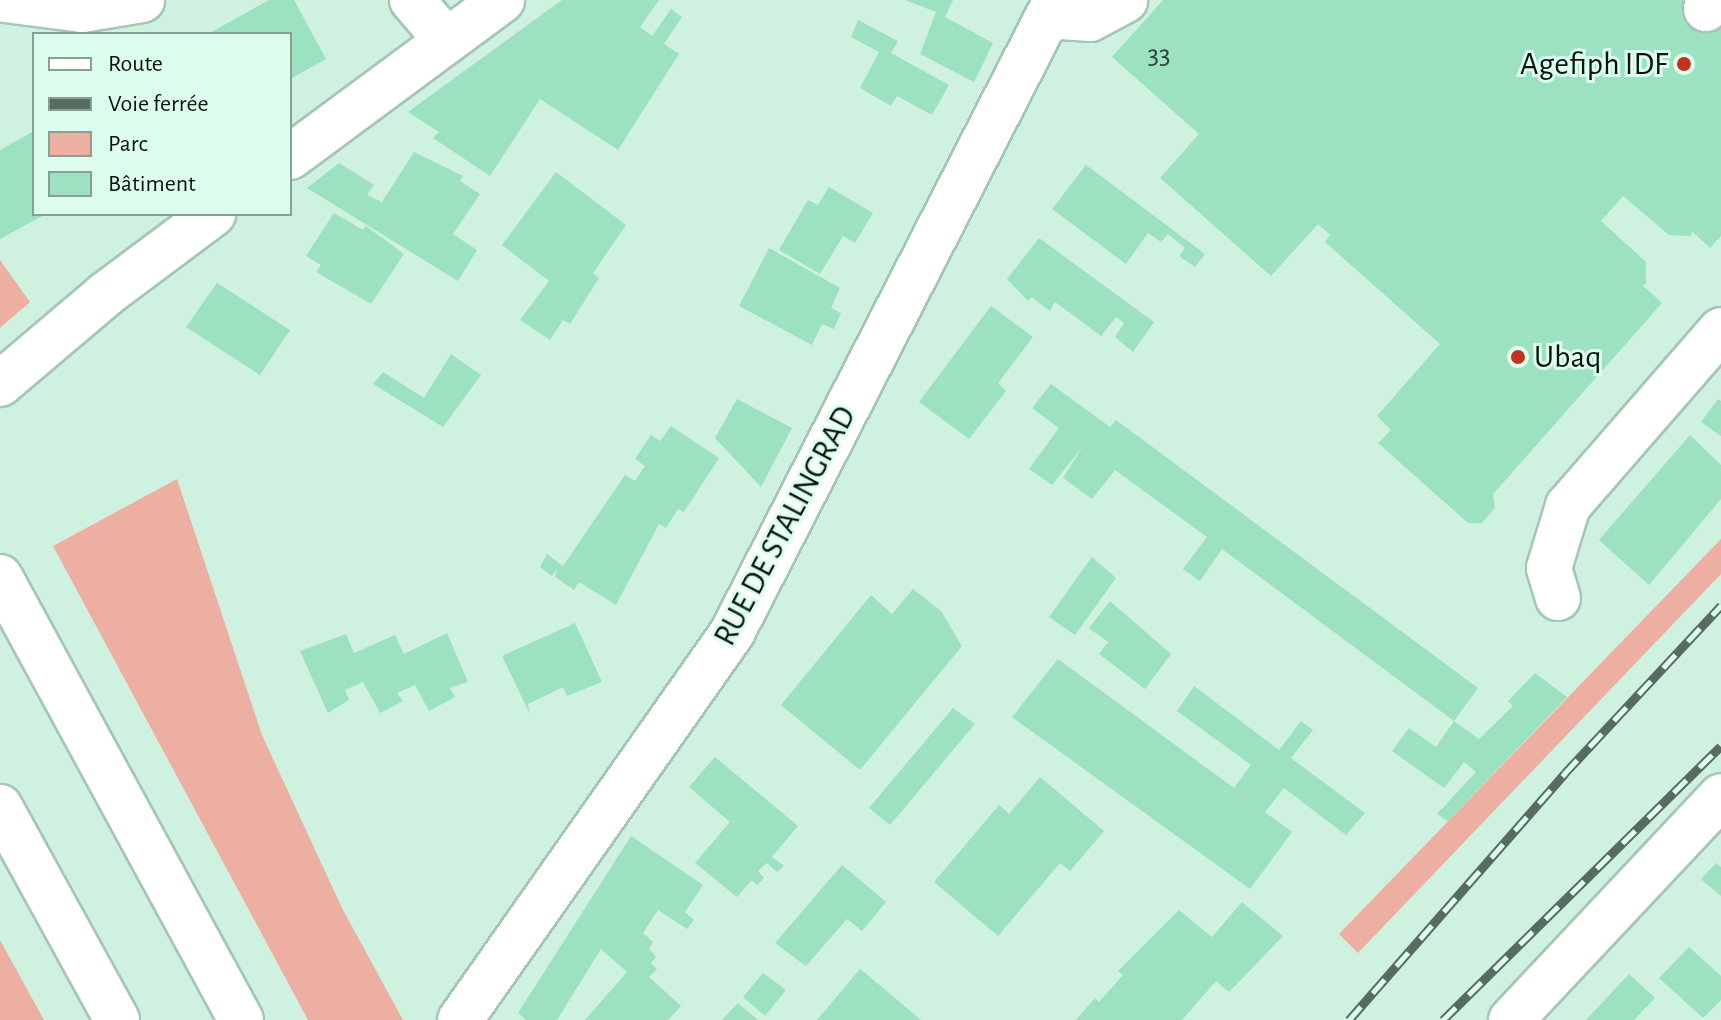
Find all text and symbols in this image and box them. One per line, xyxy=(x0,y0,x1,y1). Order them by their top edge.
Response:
legend xyxy=(32,32,292,216)
house number: 33 xyxy=(1147,38,1171,72)
place label: Agefiph IDF xyxy=(1520,45,1668,83)
text: Route xyxy=(108,52,163,76)
marker: Agefiph IDF xyxy=(1675,55,1693,73)
text: Voie ferrée xyxy=(108,92,209,116)
text: Parc xyxy=(108,132,148,156)
text: Bâtiment xyxy=(108,172,196,196)
place label: Ubaq xyxy=(1534,338,1602,376)
marker: Ubaq xyxy=(1509,348,1527,366)
street label: RUE DE STALINGRAD xyxy=(706,400,864,652)

